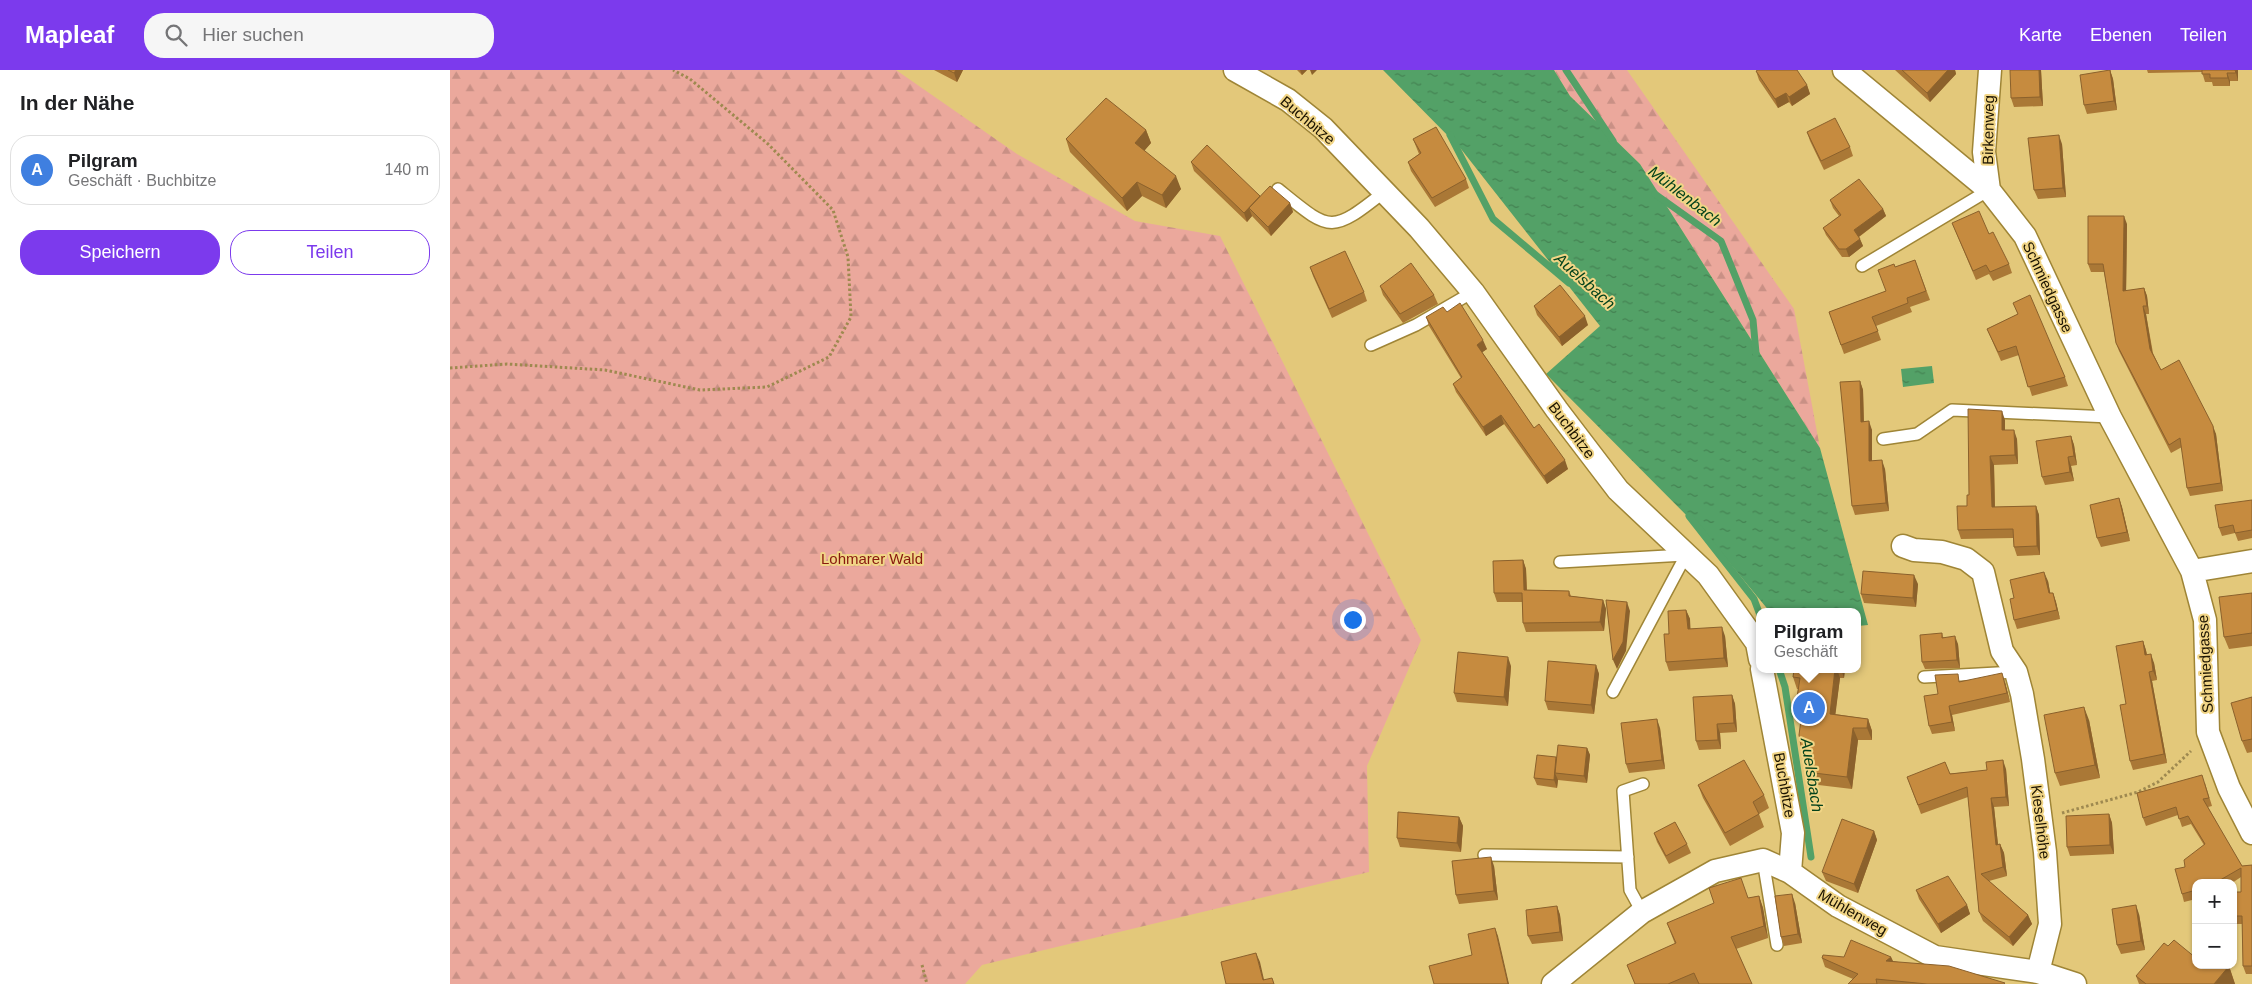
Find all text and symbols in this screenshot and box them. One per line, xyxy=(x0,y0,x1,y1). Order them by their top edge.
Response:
search box xyxy=(144,13,494,58)
text: Mapleaf xyxy=(25,21,114,48)
icon: search xyxy=(162,21,190,49)
text: Hier suchen xyxy=(202,24,304,45)
text: Karte xyxy=(2019,25,2062,45)
text: Ebenen xyxy=(2090,25,2152,45)
text: Teilen xyxy=(2180,25,2227,45)
text: In der Nähe xyxy=(20,91,134,114)
street label: Buchbitze xyxy=(1277,92,1339,148)
street label: Birkenweg xyxy=(1979,95,1997,165)
text: Pilgram xyxy=(68,150,138,171)
text: A xyxy=(31,161,43,178)
text: 140 m xyxy=(385,161,429,178)
water label: Mühlenbach xyxy=(1645,162,1725,230)
text: Geschäft · Buchbitze xyxy=(68,172,217,189)
button: Speichern xyxy=(20,230,220,275)
button: Teilen xyxy=(230,230,430,275)
street label: Schmiedgasse xyxy=(2020,239,2076,335)
water label: Auelsbach xyxy=(1551,249,1619,312)
street label: Buchbitze xyxy=(1545,399,1599,461)
park label: Lohmarer Wald xyxy=(821,550,923,567)
your location xyxy=(1340,607,1366,633)
popup xyxy=(1756,608,1861,673)
street label: Schmiedgasse xyxy=(2194,614,2216,714)
text: Pilgram xyxy=(1774,621,1843,642)
text: Geschäft xyxy=(1774,643,1838,660)
pin: A xyxy=(1793,689,1825,727)
water label: Auelsbach xyxy=(1798,736,1826,813)
street label: Buchbitze xyxy=(1771,751,1799,819)
street label: Kieselhöhe xyxy=(2028,784,2054,860)
map controls xyxy=(2192,879,2237,969)
button: + xyxy=(2192,879,2237,924)
street label: Mühlenweg xyxy=(1816,885,1890,939)
button: − xyxy=(2192,924,2237,969)

